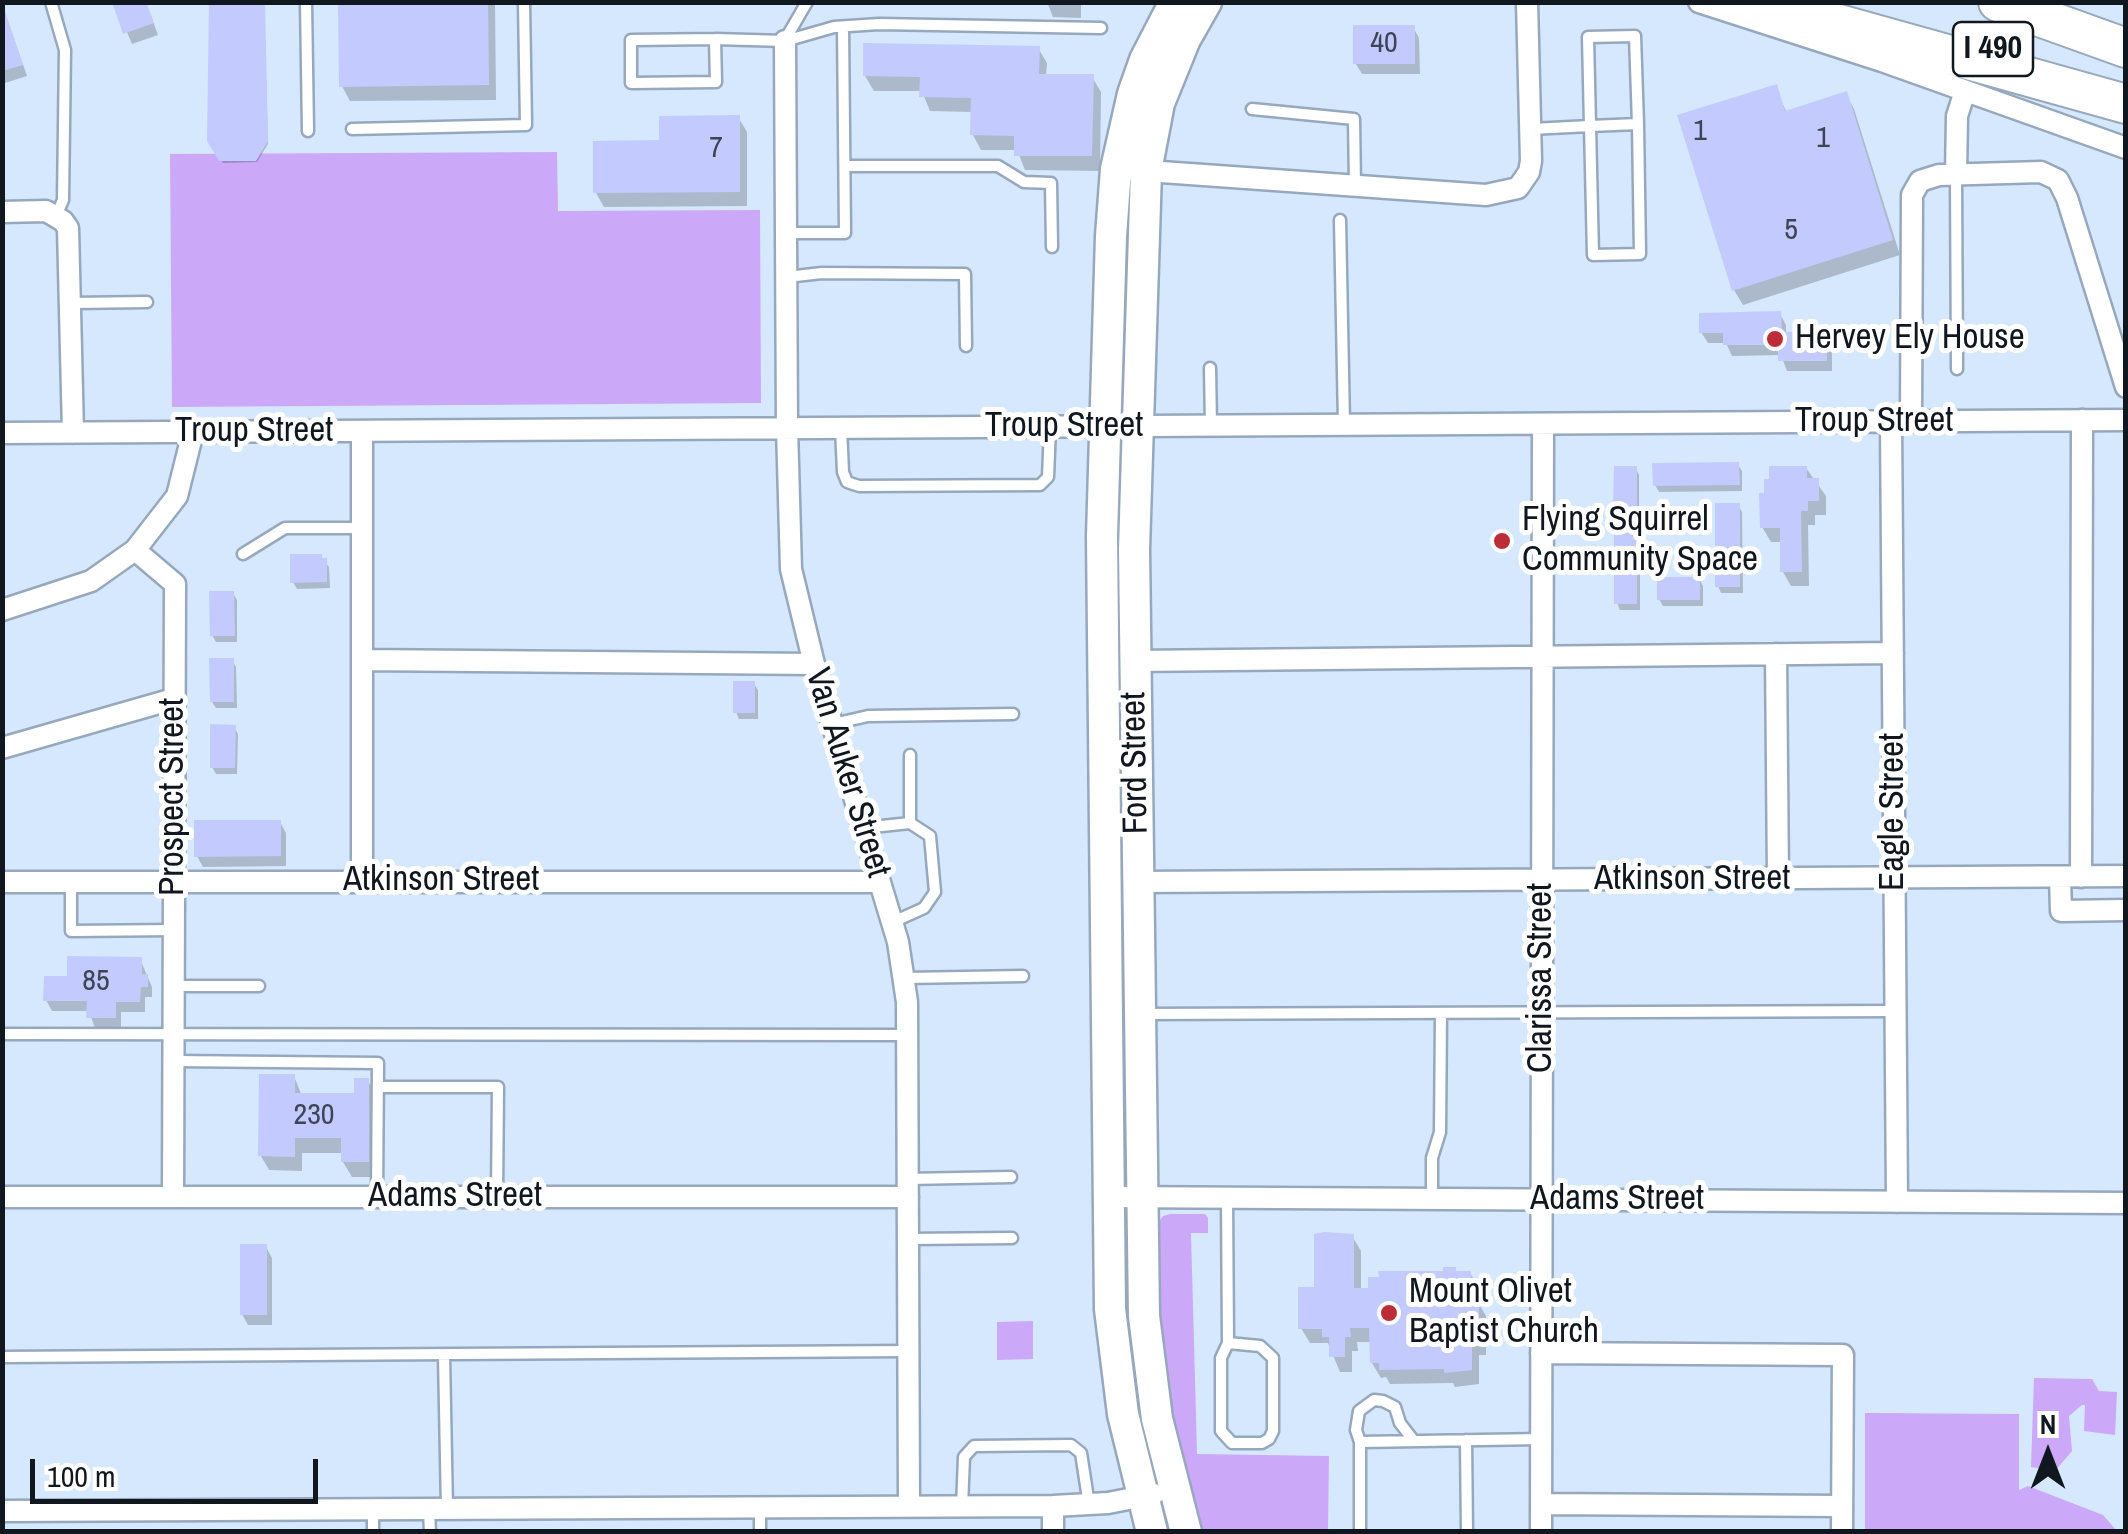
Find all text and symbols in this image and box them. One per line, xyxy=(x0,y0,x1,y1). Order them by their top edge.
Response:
road number: I 490 xyxy=(1953,22,2033,76)
house number: 40 xyxy=(1370,26,1398,62)
house number: 1 xyxy=(1693,114,1707,150)
house number: 1 xyxy=(1816,121,1830,157)
house number: 7 xyxy=(709,131,723,167)
house number: 5 xyxy=(1784,213,1798,249)
place label: Hervey Ely House xyxy=(1795,318,2025,360)
marker: Hervey Ely House xyxy=(1764,328,1786,350)
street label: Troup Street xyxy=(1795,401,1953,443)
street label: Troup Street xyxy=(985,406,1143,448)
street label: Troup Street xyxy=(175,411,333,453)
place label: Flying Squirrel Community Space xyxy=(1522,500,1758,582)
marker: Flying Squirrel Community Space xyxy=(1491,530,1513,552)
street label: Van Auker Street xyxy=(795,663,899,883)
street label: Ford Street xyxy=(1114,692,1158,834)
street label: Prospect Street xyxy=(153,698,195,896)
street label: Eagle Street xyxy=(1873,733,1915,891)
street label: Atkinson Street xyxy=(1594,859,1790,901)
street label: Atkinson Street xyxy=(343,860,539,902)
street label: Clarissa Street xyxy=(1521,883,1563,1073)
house number: 85 xyxy=(82,964,110,1000)
house number: 230 xyxy=(293,1098,335,1134)
street label: Adams Street xyxy=(368,1176,542,1218)
street label: Adams Street xyxy=(1530,1179,1704,1221)
place label: Mount Olivet Baptist Church xyxy=(1409,1272,1599,1354)
marker: Mount Olivet Baptist Church xyxy=(1378,1302,1400,1324)
north arrow xyxy=(1998,1404,2098,1504)
text: N xyxy=(2040,1405,2056,1443)
scale bar xyxy=(35,1439,322,1501)
text: 100 m xyxy=(47,1456,115,1496)

